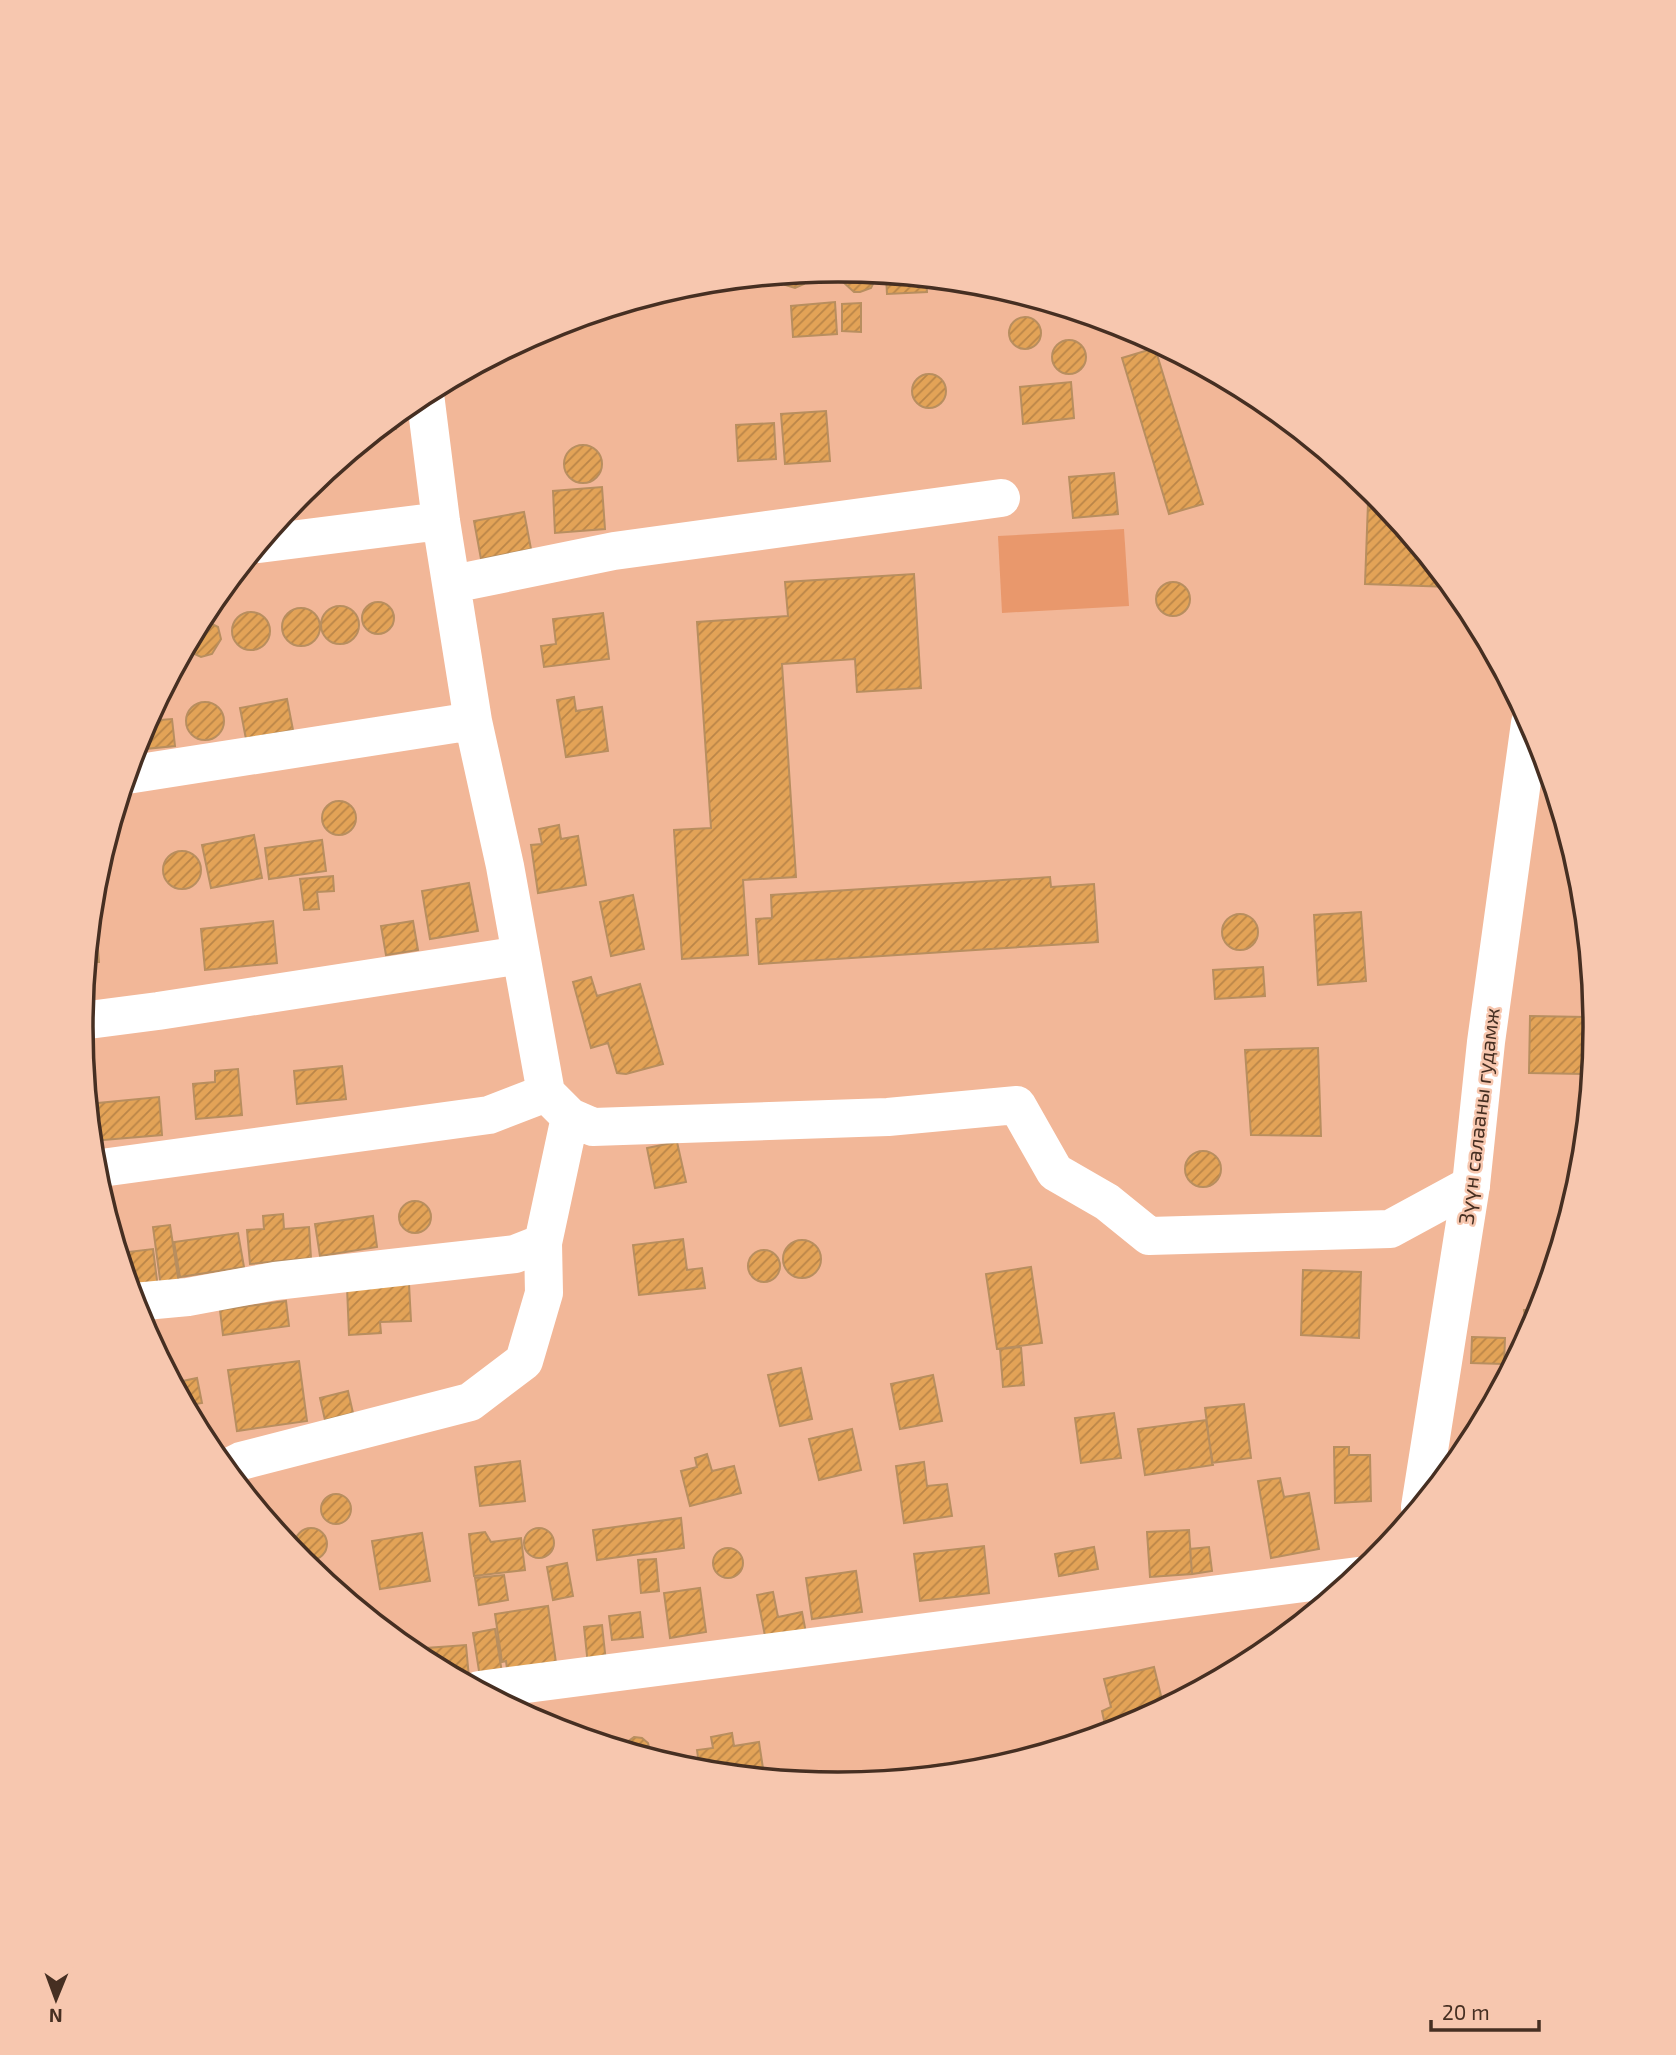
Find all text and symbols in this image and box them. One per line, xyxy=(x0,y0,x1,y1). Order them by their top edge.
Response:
street label: Зүүн салааны гудамж xyxy=(1452,1006,1505,1226)
north arrow xyxy=(21,1964,91,2034)
scale bar xyxy=(1431,1988,1540,2032)
text: 20 m xyxy=(1442,1999,1490,2024)
text: N xyxy=(49,2005,63,2028)

